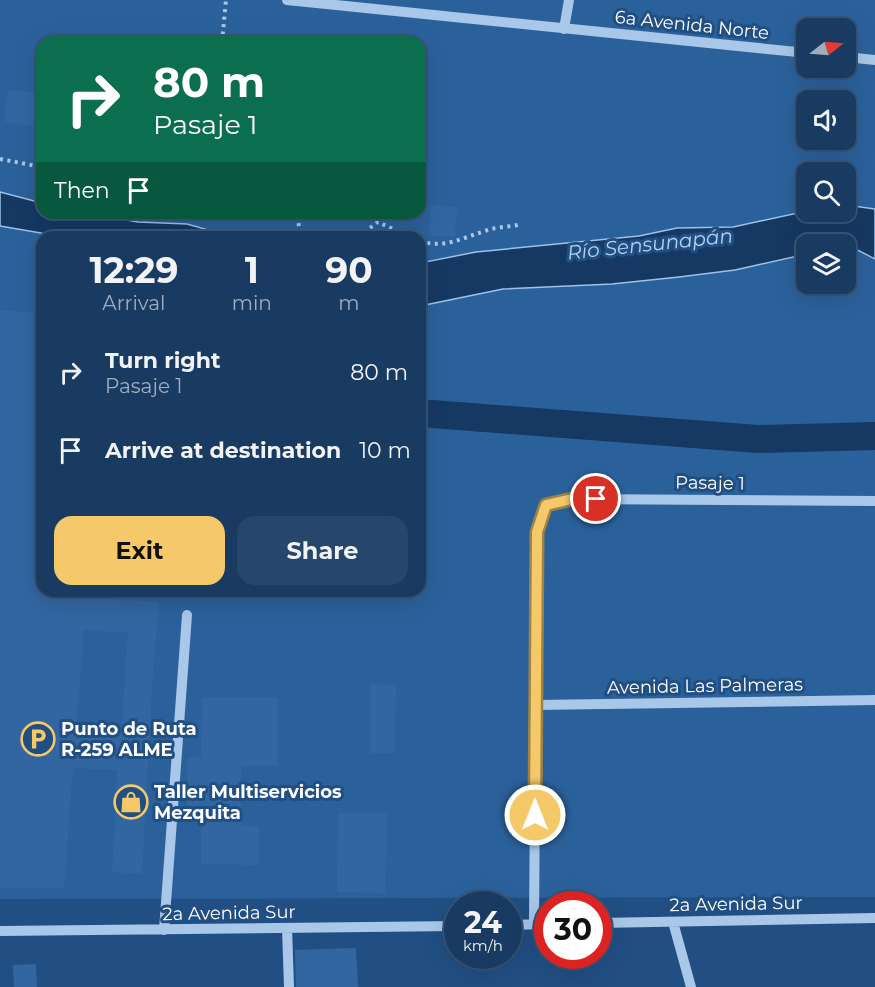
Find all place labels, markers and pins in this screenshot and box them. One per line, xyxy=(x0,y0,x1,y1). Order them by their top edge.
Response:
pin xyxy=(570,473,621,524)
place label: Punto de Ruta R-259 ALME xyxy=(61,718,197,761)
parking icon: Punto de Ruta R-259 ALME xyxy=(20,721,56,757)
place label: Taller Multiservicios Mezquita xyxy=(154,781,342,824)
shop icon: Taller Multiservicios Mezquita xyxy=(113,784,149,820)

